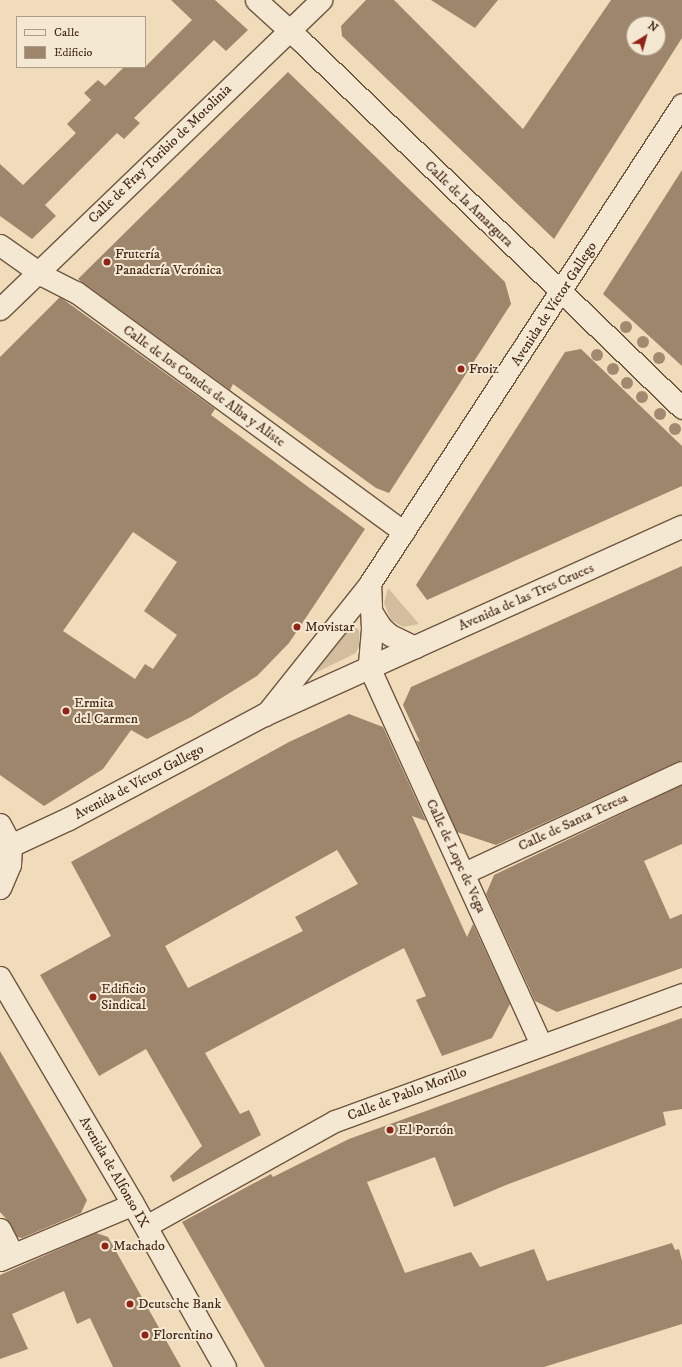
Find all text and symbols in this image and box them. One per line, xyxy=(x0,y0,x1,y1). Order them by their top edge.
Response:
legend xyxy=(16,16,146,68)
north arrow xyxy=(626,16,666,56)
text: N xyxy=(645,19,660,36)
text: Calle xyxy=(54,25,79,40)
text: Edificio xyxy=(54,45,92,60)
street label: Calle de Fray Toribio de Motolinia xyxy=(85,81,235,227)
street label: Calle de la Amargura xyxy=(421,157,517,251)
street label: Avenida de Víctor Gallego xyxy=(508,239,600,369)
place label: Frutería Panadería Verónica xyxy=(115,246,222,278)
marker: Frutería Panadería Verónica xyxy=(102,257,112,267)
street label: Calle de los Condes de Alba y Aliste xyxy=(120,321,288,451)
place label: Froiz xyxy=(469,361,499,377)
marker: Froiz xyxy=(456,364,466,374)
street label: Avenida de las Tres Cruces xyxy=(456,560,596,634)
place label: Movistar xyxy=(305,619,354,635)
marker: Movistar xyxy=(292,622,302,632)
place label: Ermita del Carmen xyxy=(74,695,138,728)
marker: Ermita del Carmen xyxy=(61,706,71,716)
street label: Avenida de Víctor Gallego xyxy=(71,741,207,823)
street label: Calle de Santa Teresa xyxy=(516,789,630,855)
street label: Calle de Lope de Vega xyxy=(422,797,490,915)
place label: Edificio Sindical xyxy=(101,981,146,1014)
marker: Edificio Sindical xyxy=(88,992,98,1002)
street label: Calle de Pablo Morillo xyxy=(345,1064,469,1124)
street label: Avenida de Alfonso IX xyxy=(75,1114,153,1230)
place label: El Portón xyxy=(398,1122,454,1138)
marker: El Portón xyxy=(385,1125,395,1135)
place label: Machado xyxy=(113,1238,165,1254)
marker: Machado xyxy=(100,1241,110,1251)
place label: Deutsche Bank xyxy=(138,1296,221,1312)
marker: Deutsche Bank xyxy=(125,1299,135,1309)
place label: Florentino xyxy=(153,1327,213,1343)
marker: Florentino xyxy=(140,1330,150,1340)

